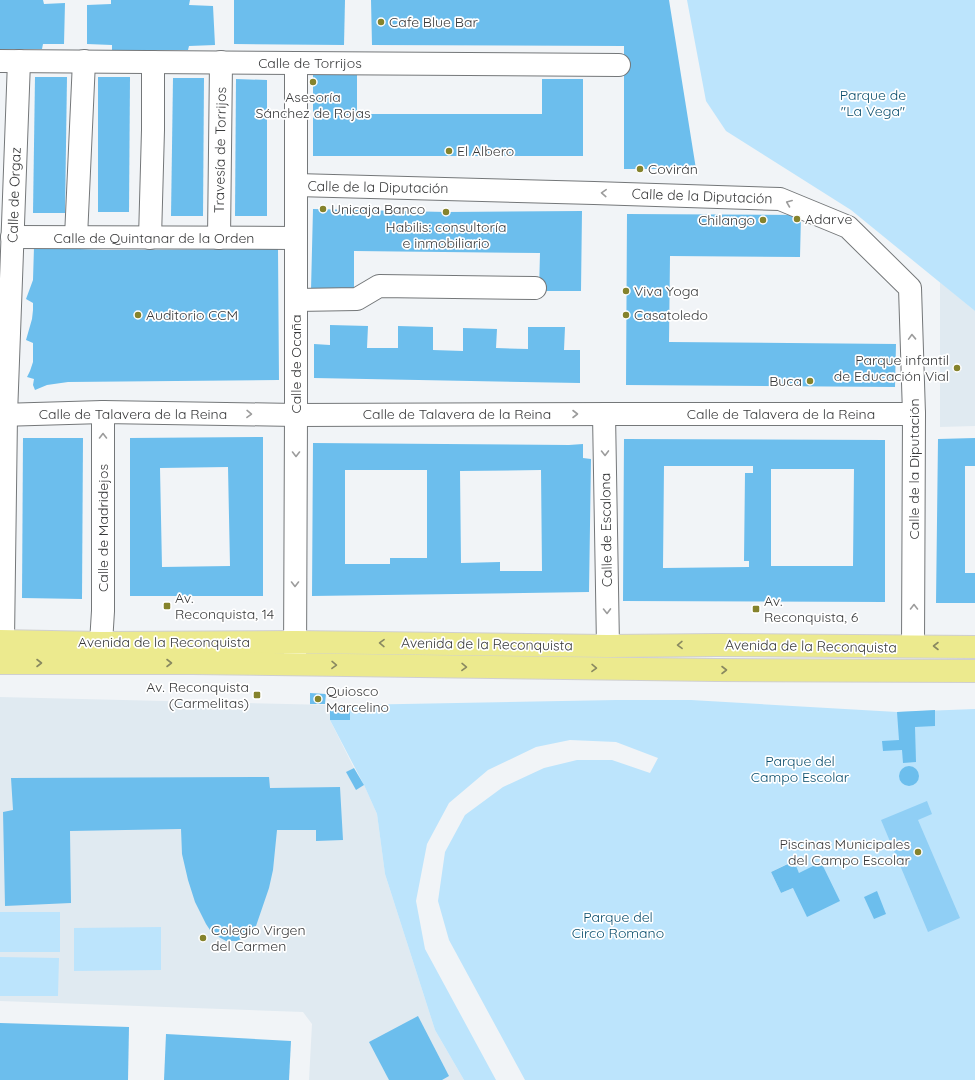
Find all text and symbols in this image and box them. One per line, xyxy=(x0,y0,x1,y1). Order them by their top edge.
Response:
place label: Cafe Blue Bar xyxy=(389,13,478,31)
marker: Cafe Blue Bar xyxy=(376,17,386,27)
street label: Calle de Torrijos xyxy=(258,54,362,72)
marker: Asesoría Sánchez de Rojas xyxy=(308,77,318,87)
park label: Parque de "La Vega" xyxy=(840,86,906,120)
street label: Travesía de Torrijos xyxy=(210,87,230,213)
place label: Asesoría Sánchez de Rojas xyxy=(256,88,370,122)
place label: El Albero xyxy=(457,142,514,160)
marker: El Albero xyxy=(444,146,454,156)
street label: Calle de Orgaz xyxy=(3,147,25,243)
place label: Covirán xyxy=(648,160,698,178)
marker: Covirán xyxy=(635,164,645,174)
street label: Calle de la Diputación xyxy=(307,177,449,197)
street label: Calle de la Diputación xyxy=(631,185,773,207)
one-way arrow xyxy=(601,189,607,197)
one-way arrow xyxy=(786,199,793,207)
place label: Unicaja Banco xyxy=(331,200,425,218)
marker: Unicaja Banco xyxy=(318,204,328,214)
marker: Habilis: consultoría e inmobiliario xyxy=(441,207,451,217)
place label: Adarve xyxy=(805,210,852,228)
place label: Chilango xyxy=(698,211,755,229)
marker: Adarve xyxy=(792,214,802,224)
marker: Chilango xyxy=(758,215,768,225)
place label: Habilis: consultoría e inmobiliario xyxy=(386,218,506,252)
street label: Calle de Quintanar de la Orden xyxy=(54,229,254,247)
place label: Viva Yoga xyxy=(634,282,699,300)
marker: Viva Yoga xyxy=(621,286,631,296)
place label: Auditorio CCM xyxy=(146,306,238,324)
place label: Casatoledo xyxy=(634,306,708,324)
marker: Auditorio CCM xyxy=(133,310,143,320)
marker: Casatoledo xyxy=(621,310,631,320)
street label: Calle de Ocaña xyxy=(287,314,305,414)
one-way arrow xyxy=(908,334,916,340)
place label: Parque infantil de Educación Vial xyxy=(834,351,949,385)
marker: Parque infantil de Educación Vial xyxy=(952,363,962,373)
place label: Buca xyxy=(769,372,802,390)
marker: Buca xyxy=(805,376,815,386)
street label: Calle de la Diputación xyxy=(905,399,923,539)
street label: Calle de Talavera de la Reina xyxy=(39,405,227,423)
street label: Calle de Talavera de la Reina xyxy=(363,405,551,423)
street label: Calle de Talavera de la Reina xyxy=(687,405,875,423)
one-way arrow xyxy=(246,410,252,418)
one-way arrow xyxy=(572,410,578,418)
one-way arrow xyxy=(99,433,107,439)
one-way arrow xyxy=(601,450,609,456)
one-way arrow xyxy=(292,451,300,457)
street label: Calle de Madridejos xyxy=(94,464,112,592)
street label: Calle de Escalona xyxy=(596,473,616,587)
one-way arrow xyxy=(291,581,299,587)
place label: Av. Reconquista, 14 xyxy=(175,589,274,623)
place label: Av. Reconquista, 6 xyxy=(764,592,859,626)
marker: Av. Reconquista, 14 xyxy=(162,601,172,611)
marker: Av. Reconquista, 6 xyxy=(751,604,761,614)
one-way arrow xyxy=(910,604,918,610)
one-way arrow xyxy=(603,608,612,614)
street label: Avenida de la Reconquista xyxy=(78,633,250,651)
street label: Avenida de la Reconquista xyxy=(401,634,573,654)
street label: Avenida de la Reconquista xyxy=(725,636,897,656)
one-way arrow xyxy=(379,639,385,647)
one-way arrow xyxy=(677,641,683,649)
one-way arrow xyxy=(933,642,939,650)
one-way arrow xyxy=(36,659,42,667)
one-way arrow xyxy=(166,659,172,667)
one-way arrow xyxy=(331,661,337,669)
one-way arrow xyxy=(461,662,467,671)
one-way arrow xyxy=(591,664,597,672)
one-way arrow xyxy=(721,666,727,674)
place label: Av. Reconquista (Carmelitas) xyxy=(146,678,249,712)
place label: Quiosco Marcelino xyxy=(326,682,389,716)
marker: Av. Reconquista (Carmelitas) xyxy=(252,690,262,700)
marker: Quiosco Marcelino xyxy=(313,694,323,704)
park label: Parque del Campo Escolar xyxy=(751,752,850,786)
place label: Piscinas Municipales del Campo Escolar xyxy=(779,835,911,869)
marker: Piscinas Municipales del Campo Escolar xyxy=(913,847,923,857)
park label: Parque del Circo Romano xyxy=(572,908,664,942)
place label: Colegio Virgen del Carmen xyxy=(211,921,305,955)
marker: Colegio Virgen del Carmen xyxy=(198,933,208,943)

